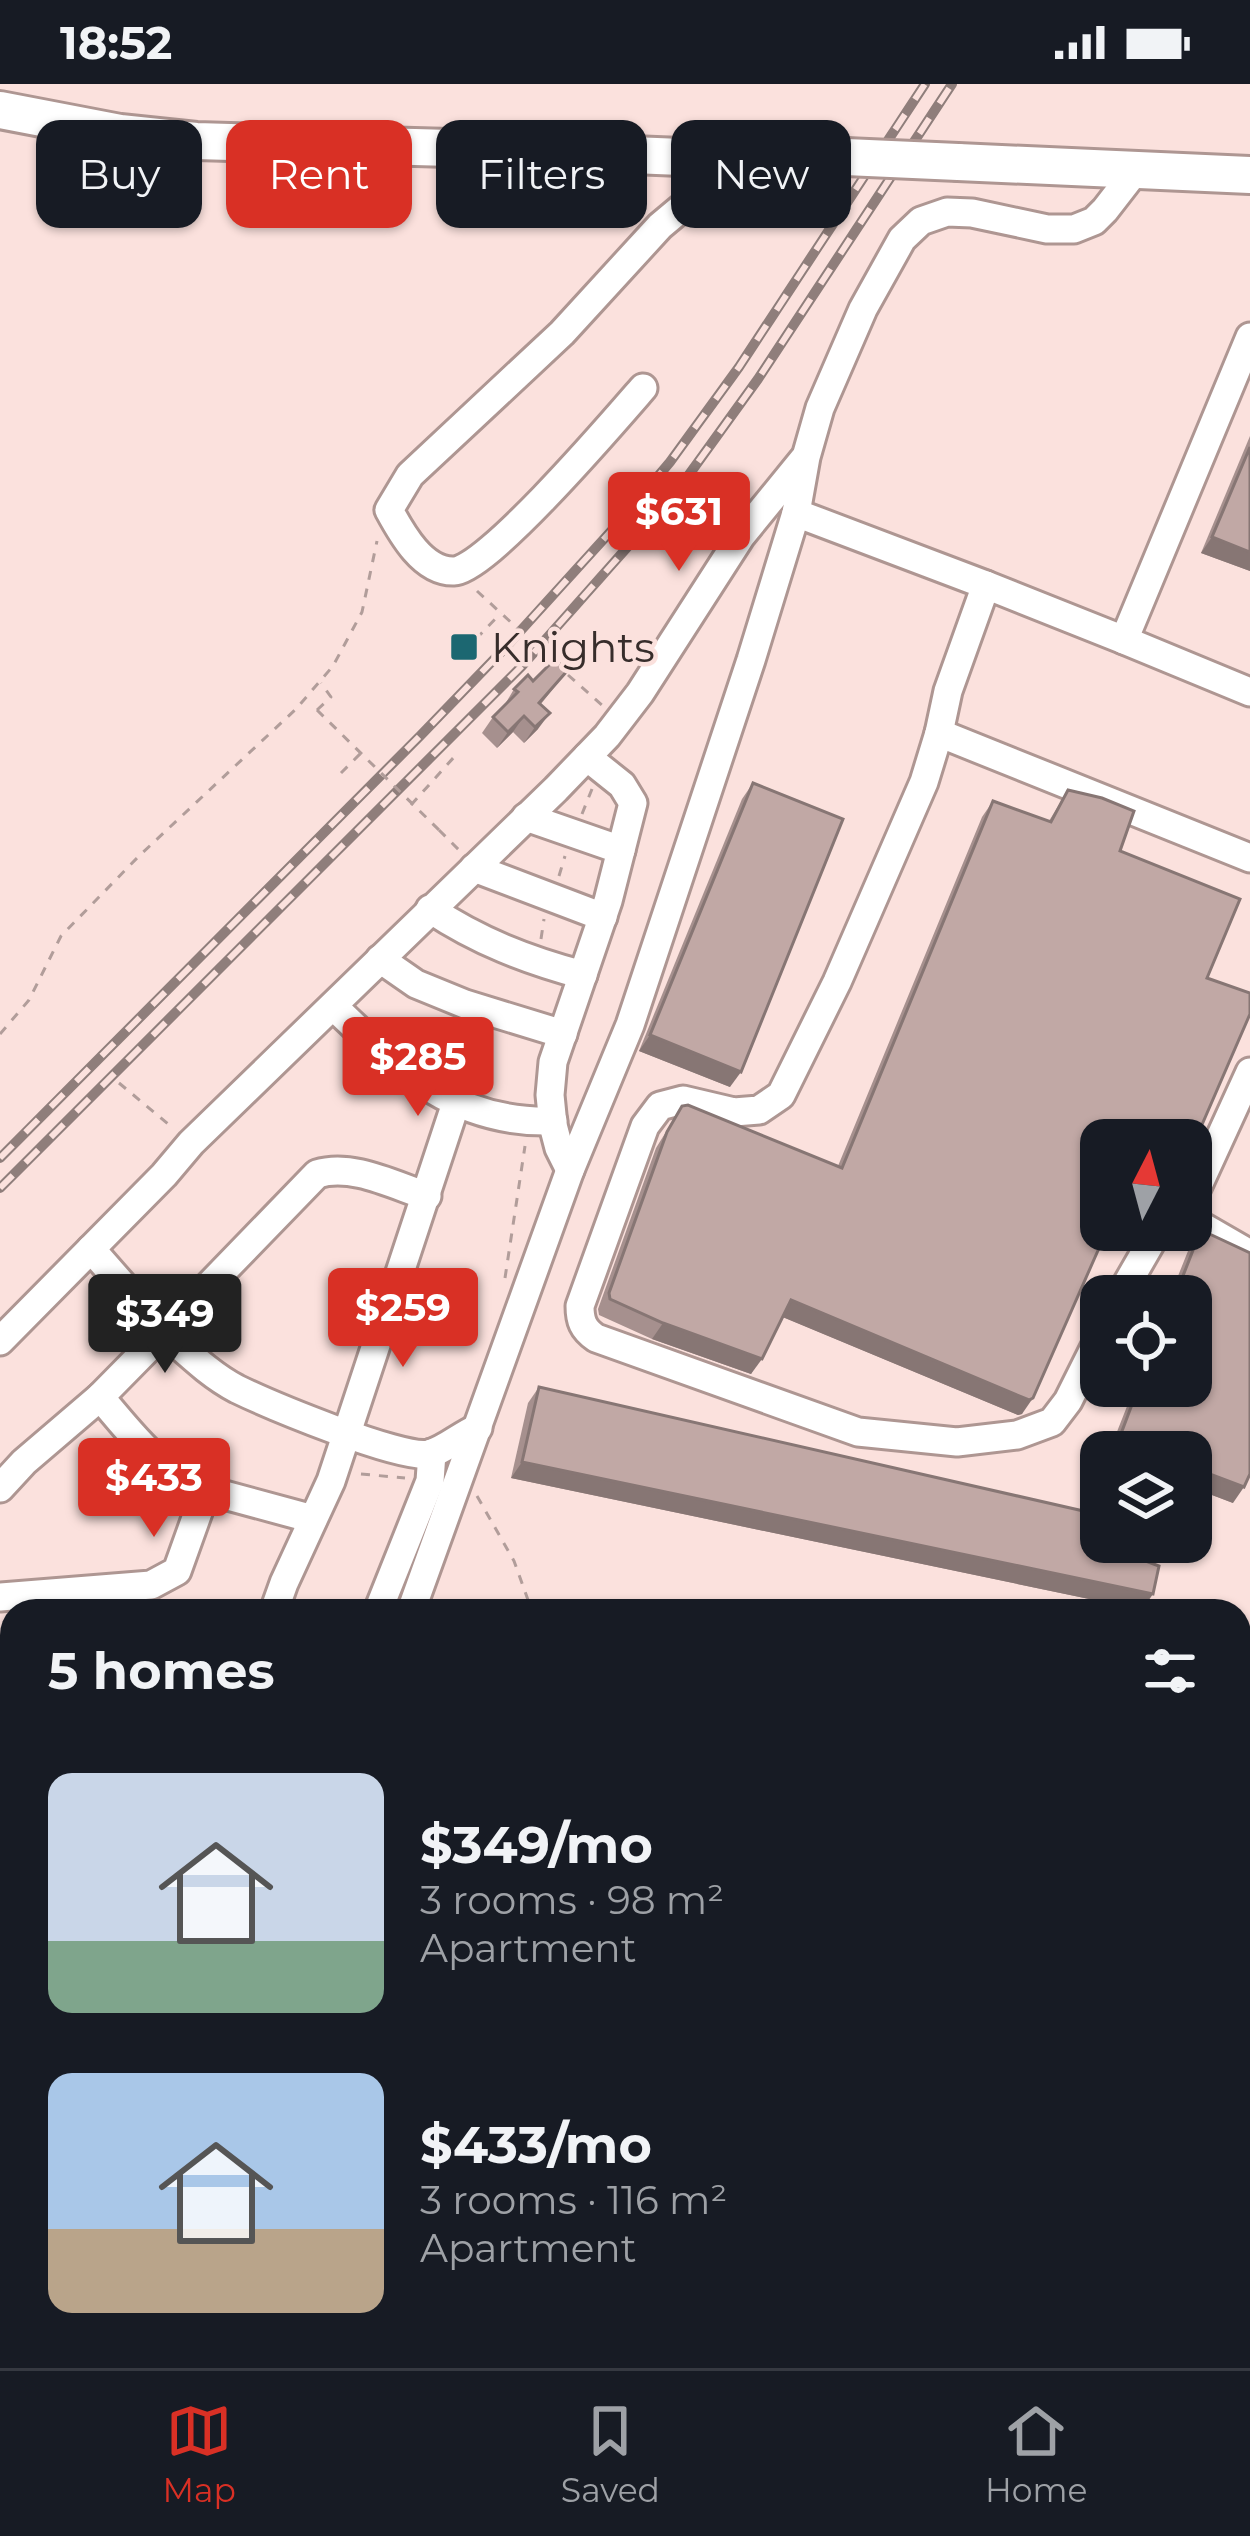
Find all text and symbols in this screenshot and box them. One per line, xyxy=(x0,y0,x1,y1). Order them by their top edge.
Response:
text: 18:52 xyxy=(60,15,172,70)
chip: Buy xyxy=(36,120,202,228)
chip: Rent xyxy=(226,120,412,228)
chip: Filters xyxy=(436,120,647,228)
chip: New xyxy=(671,120,851,228)
pin: $631 xyxy=(608,472,750,574)
text: $631 xyxy=(635,487,723,535)
place label: Knights xyxy=(491,621,655,673)
marker: Knights xyxy=(448,631,480,663)
pin: $285 xyxy=(347,1017,489,1119)
text: $285 xyxy=(370,1032,466,1080)
north arrow xyxy=(1080,1119,1212,1251)
map controls xyxy=(1080,1119,1212,1563)
pin: $259 xyxy=(332,1268,474,1370)
pin: $349 xyxy=(94,1274,236,1376)
button: locate xyxy=(1080,1275,1212,1407)
text: $259 xyxy=(355,1283,451,1331)
text: $349 xyxy=(115,1289,215,1337)
button: layers xyxy=(1080,1431,1212,1563)
pin: $433 xyxy=(83,1438,225,1540)
text: $433 xyxy=(105,1453,203,1501)
icon: filters xyxy=(1137,1638,1203,1704)
text: 5 homes xyxy=(48,1640,275,1702)
text: $349/mo xyxy=(420,1814,653,1876)
icon: home xyxy=(144,1821,288,1965)
text: 3 rooms · 98 m² xyxy=(420,1876,724,1924)
text: Apartment xyxy=(420,1924,636,1972)
text: $433/mo xyxy=(420,2114,652,2176)
icon: home xyxy=(144,2121,288,2265)
text: 3 rooms · 116 m² xyxy=(420,2176,727,2224)
text: Apartment xyxy=(420,2224,636,2272)
tab: Map xyxy=(163,2398,236,2510)
tab: Saved xyxy=(561,2398,660,2510)
tab: Home xyxy=(985,2398,1087,2510)

